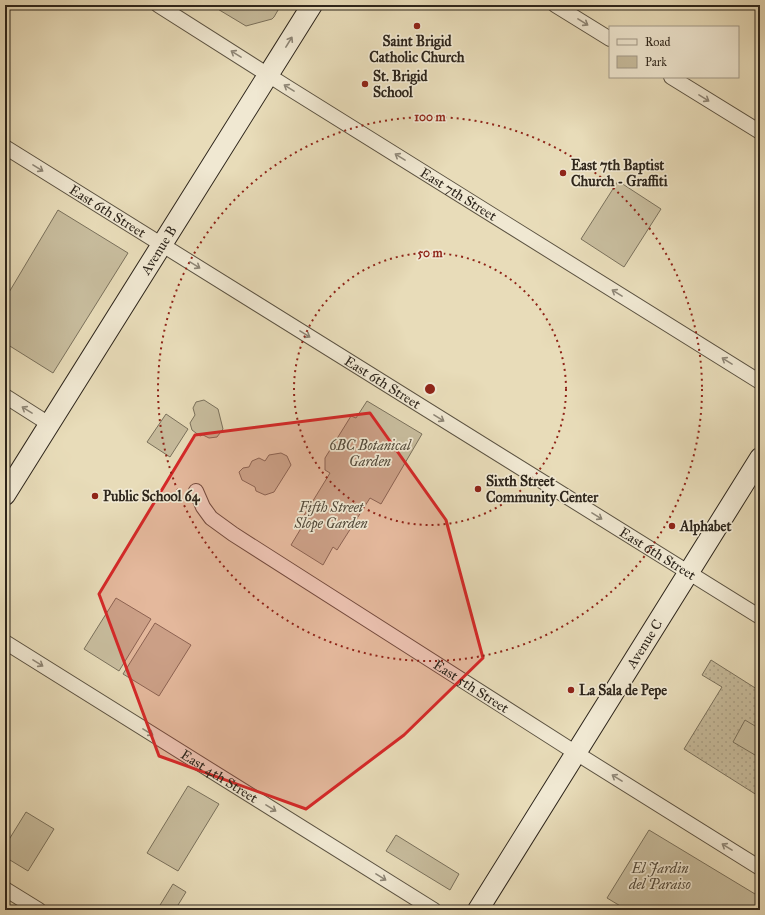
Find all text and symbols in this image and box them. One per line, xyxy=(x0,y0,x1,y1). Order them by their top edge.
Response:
one-way arrow xyxy=(577,18,588,26)
marker: Saint Brigid Catholic Church xyxy=(412,21,422,31)
legend xyxy=(609,26,739,78)
place label: Saint Brigid Catholic Church xyxy=(369,33,465,66)
text: Road xyxy=(645,35,671,49)
one-way arrow xyxy=(285,37,293,48)
one-way arrow xyxy=(230,50,241,58)
text: Park xyxy=(645,55,667,69)
place label: St. Brigid School xyxy=(373,68,429,101)
marker: St. Brigid School xyxy=(360,79,370,89)
one-way arrow xyxy=(284,84,295,92)
one-way arrow xyxy=(698,94,710,102)
text: 100 m xyxy=(414,110,447,124)
one-way arrow xyxy=(394,153,405,161)
place label: East 7th Baptist Church - Graffiti xyxy=(571,157,668,190)
one-way arrow xyxy=(32,164,44,172)
street label: East 7th Street xyxy=(417,164,500,225)
marker: East 7th Baptist Church - Graffiti xyxy=(558,168,568,178)
street label: East 6th Street xyxy=(66,181,149,242)
street label: Avenue B xyxy=(137,223,180,279)
text: 50 m xyxy=(417,246,444,260)
one-way arrow xyxy=(189,262,201,270)
one-way arrow xyxy=(611,288,623,296)
one-way arrow xyxy=(299,330,310,338)
street label: East 6th Street xyxy=(341,352,424,413)
one-way arrow xyxy=(721,357,733,365)
centre of rings xyxy=(423,382,437,396)
one-way arrow xyxy=(22,406,33,414)
one-way arrow xyxy=(433,414,445,422)
park label: 6BC Botanical Garden xyxy=(329,437,412,470)
place label: Sixth Street Community Center xyxy=(486,473,599,507)
marker: Sixth Street Community Center xyxy=(473,484,483,494)
place label: Public School 64 xyxy=(103,488,201,506)
marker: Public School 64 xyxy=(90,491,100,501)
park label: Fifth Street Slope Garden xyxy=(293,499,368,533)
one-way arrow xyxy=(591,512,602,520)
place label: Alphabet xyxy=(679,518,731,536)
marker: Alphabet xyxy=(667,521,677,531)
street label: East 6th Street xyxy=(616,524,699,584)
street label: Avenue C xyxy=(622,616,666,672)
street label: East 5th Street xyxy=(430,656,512,717)
one-way arrow xyxy=(32,659,43,667)
place label: La Sala de Pepe xyxy=(579,682,667,700)
marker: La Sala de Pepe xyxy=(566,685,576,695)
one-way arrow xyxy=(142,728,153,736)
street label: East 4th Street xyxy=(178,746,261,807)
one-way arrow xyxy=(611,774,623,782)
one-way arrow xyxy=(265,804,276,812)
one-way arrow xyxy=(721,843,733,851)
park label: El Jardin del Paraiso xyxy=(628,860,691,893)
one-way arrow xyxy=(375,873,386,881)

